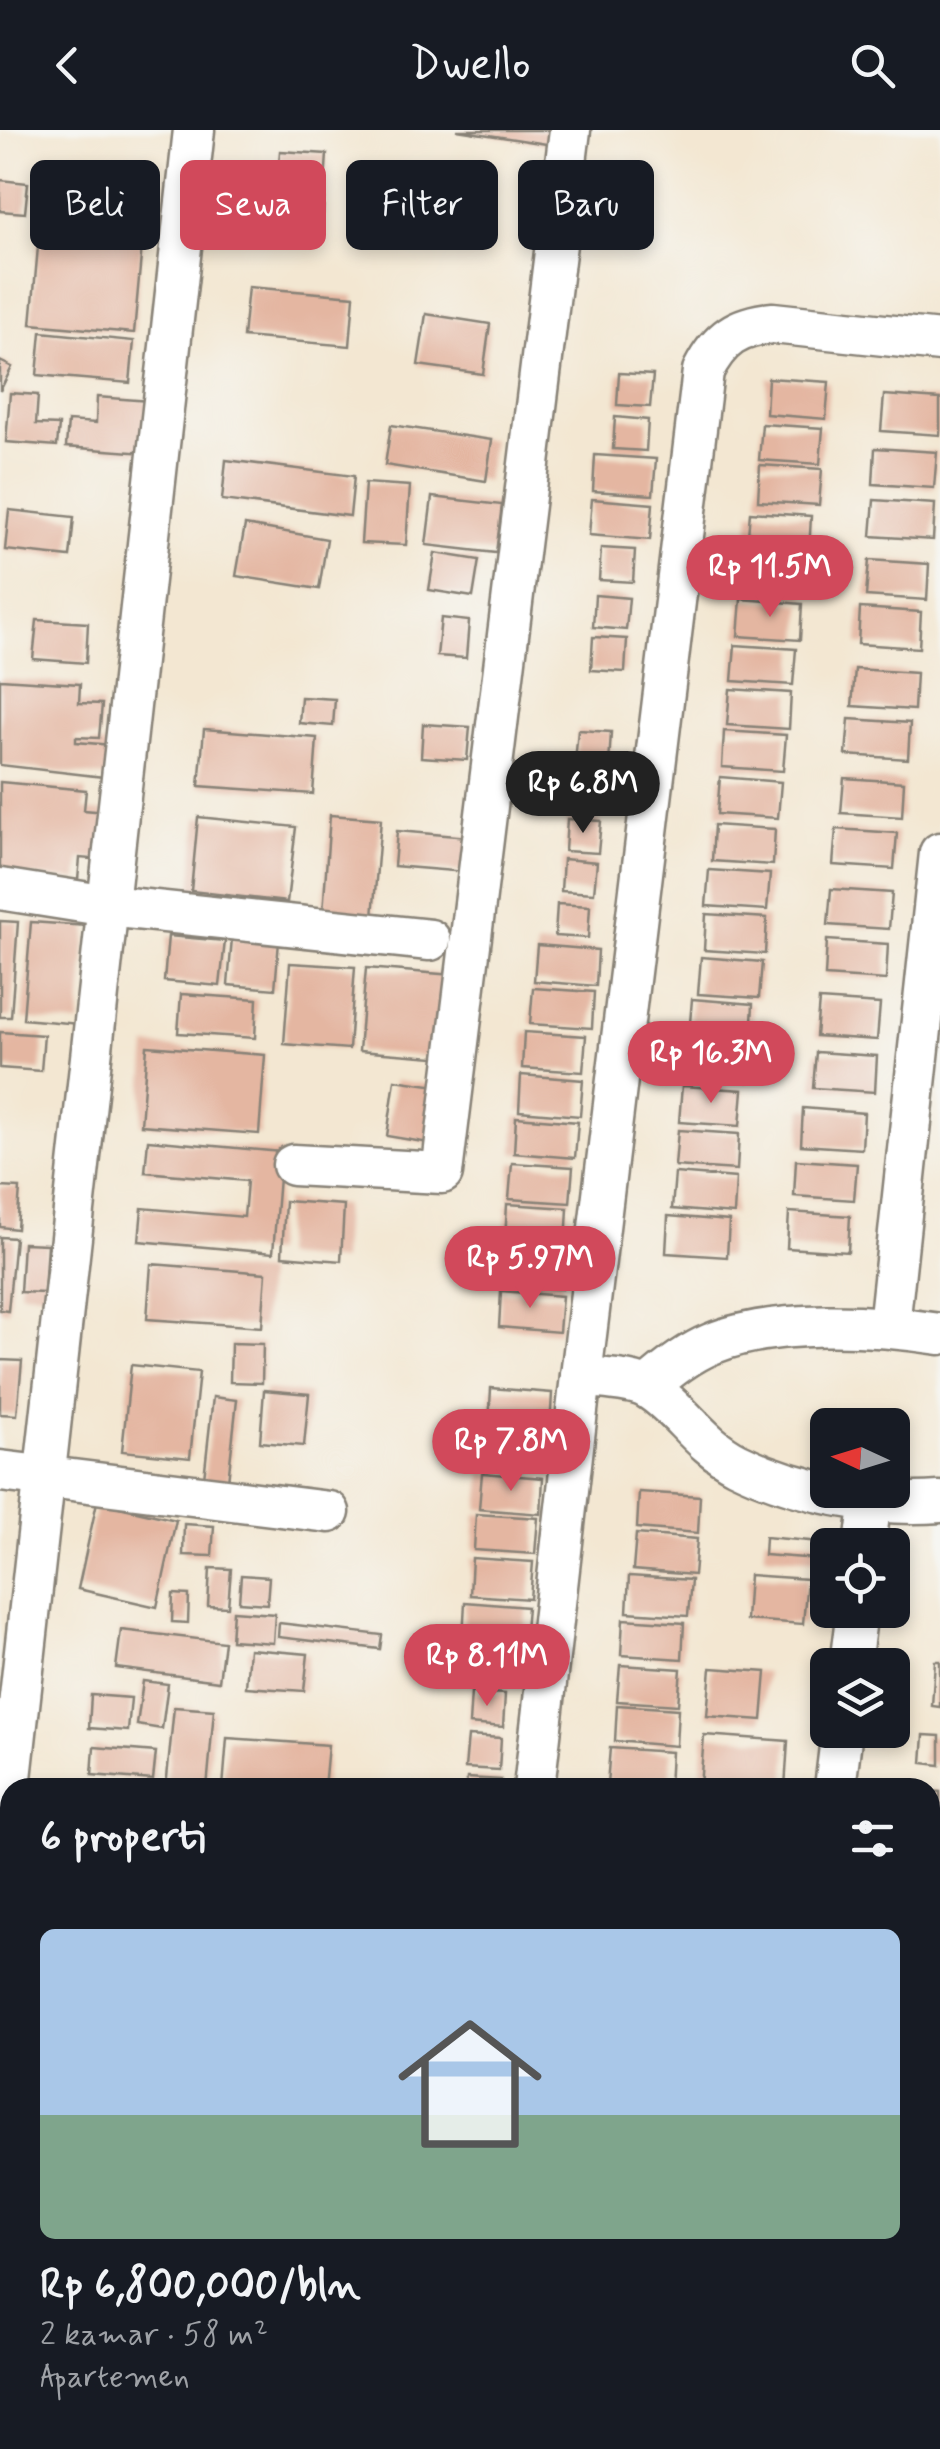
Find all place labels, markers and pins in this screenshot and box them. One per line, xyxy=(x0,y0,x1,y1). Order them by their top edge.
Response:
pin: Rp 11.5M xyxy=(667,535,873,620)
pin: Rp 6.8M xyxy=(491,751,675,836)
pin: Rp 16.3M xyxy=(608,1021,814,1106)
pin: Rp 5.97M xyxy=(427,1226,633,1311)
pin: Rp 7.8M xyxy=(419,1409,603,1494)
pin: Rp 8.11M xyxy=(384,1624,590,1709)

